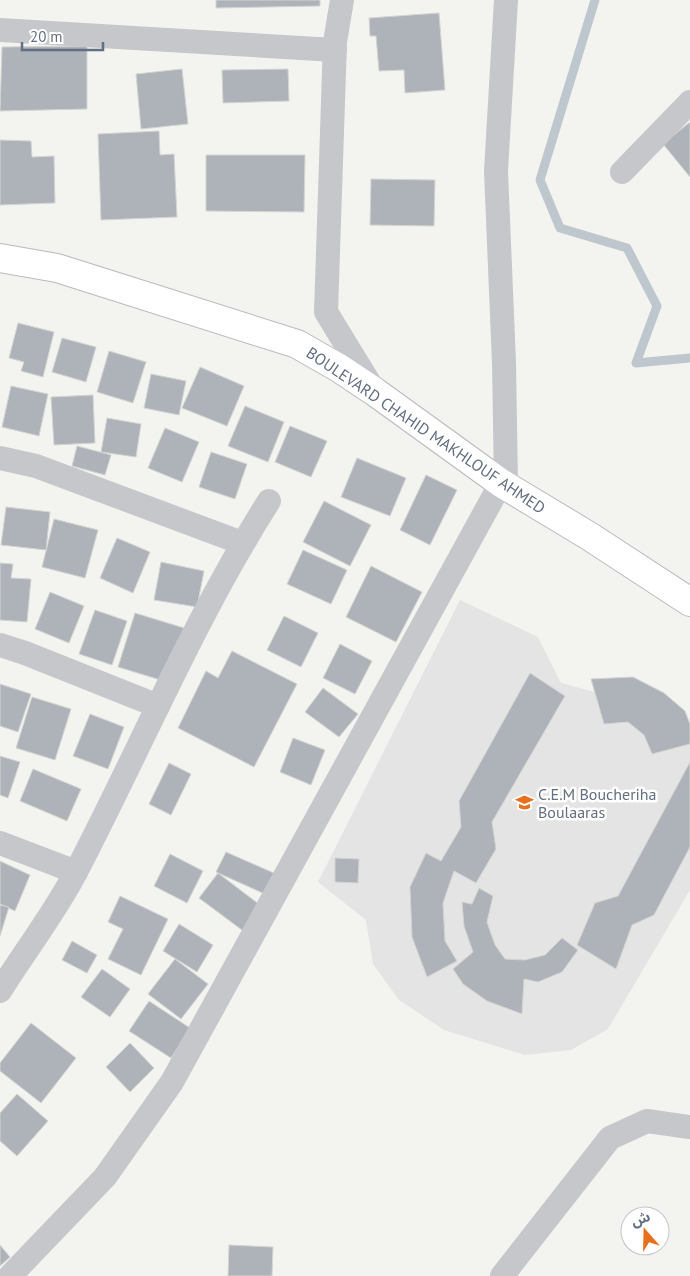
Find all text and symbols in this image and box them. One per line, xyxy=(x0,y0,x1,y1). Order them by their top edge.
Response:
scale bar xyxy=(22,20,104,52)
text: 20 m xyxy=(30,27,63,46)
street label: BOULEVARD CHAHID MAKHLOUF AHMED xyxy=(303,342,549,518)
place label: C.E.M Boucheriha Boulaaras xyxy=(538,784,657,822)
school or university icon: C.E.M Boucheriha Boulaaras xyxy=(514,793,534,813)
north arrow xyxy=(620,1206,670,1256)
text: ش xyxy=(628,1207,653,1231)

